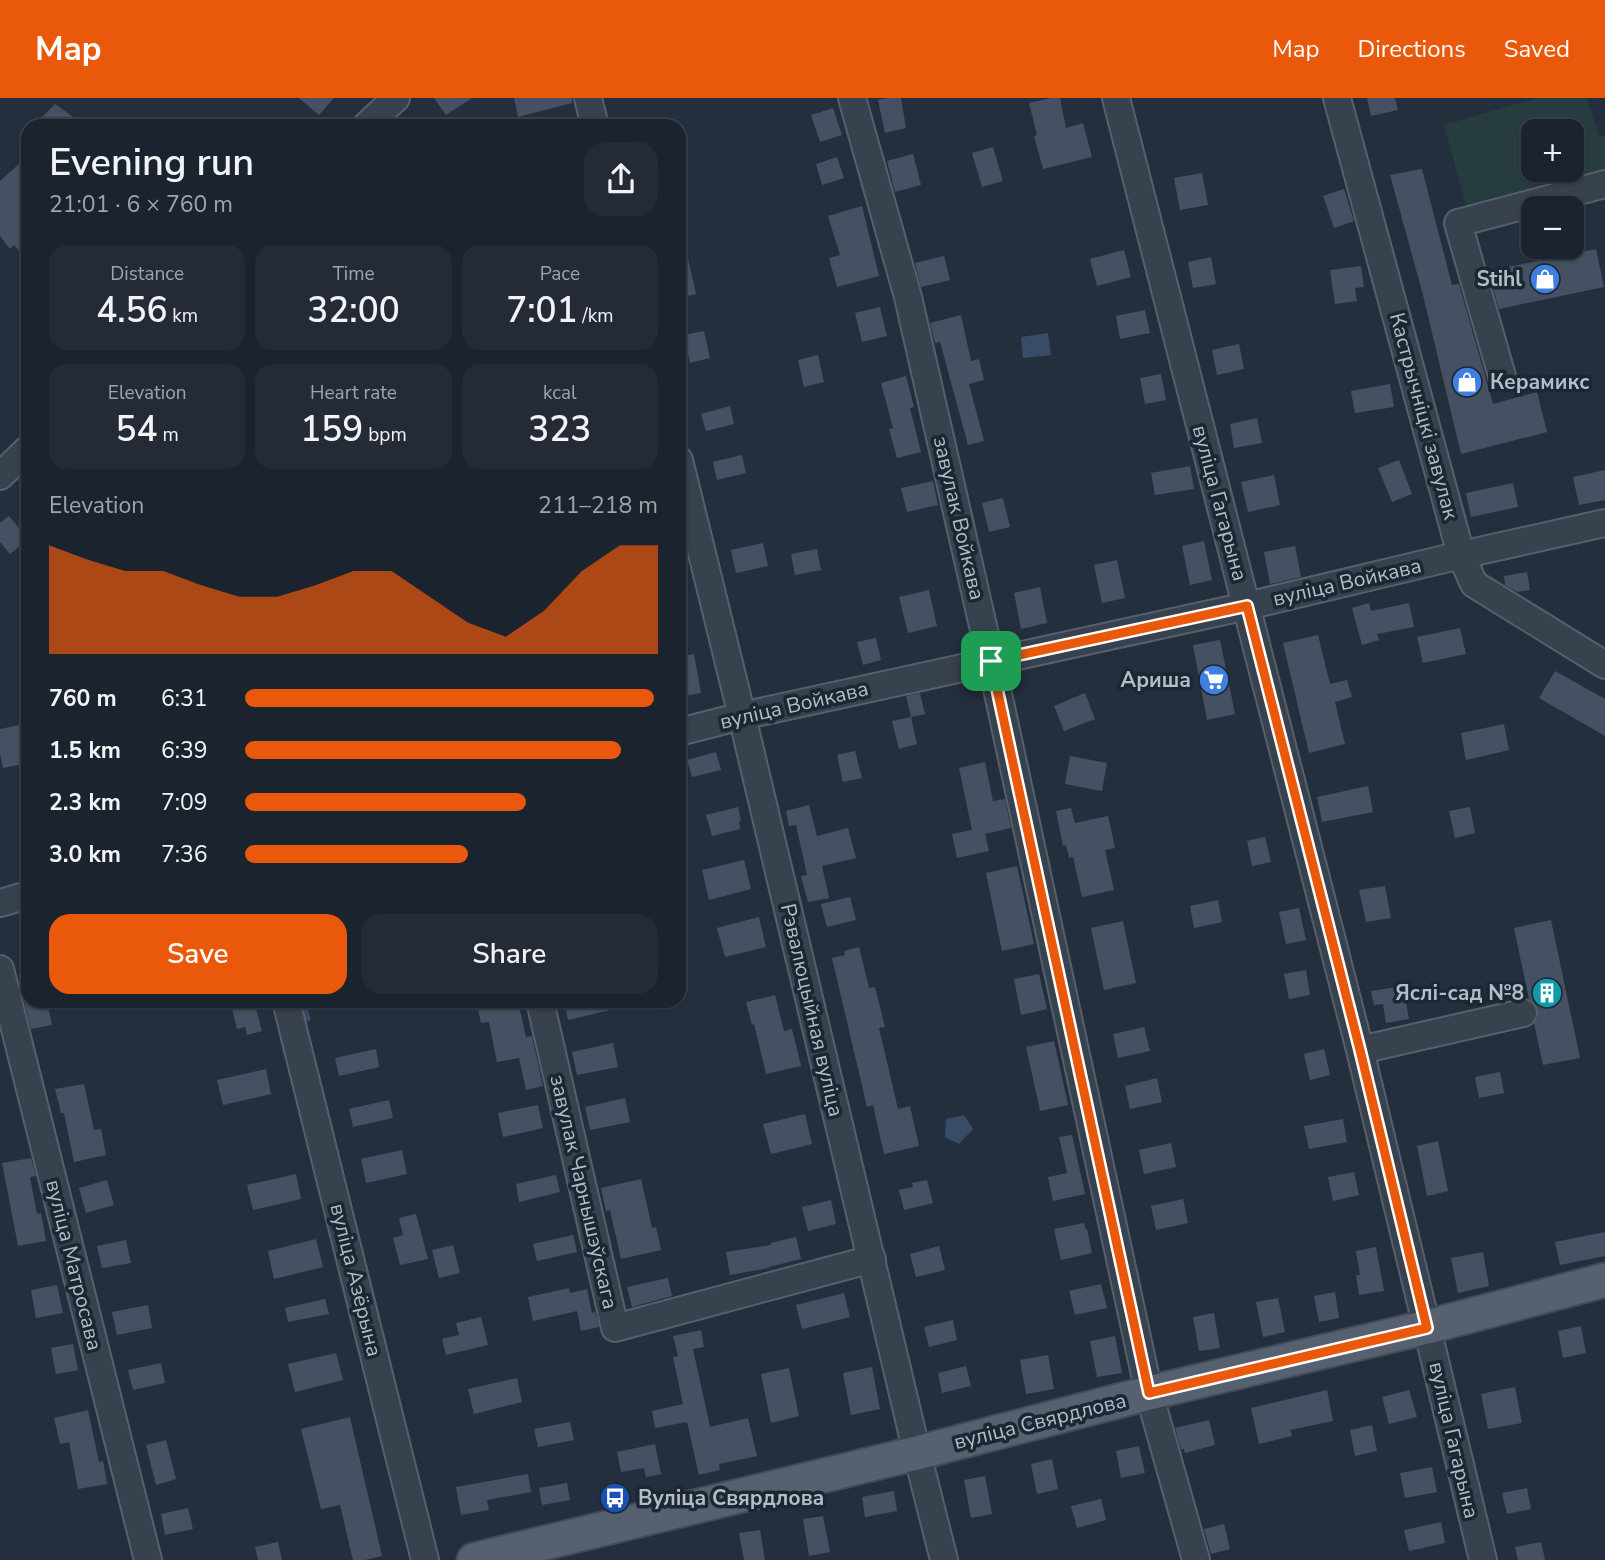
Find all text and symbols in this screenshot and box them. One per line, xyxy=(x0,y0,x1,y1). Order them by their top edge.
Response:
text: Map xyxy=(35,27,102,72)
text: Map xyxy=(1272,33,1319,65)
text: Directions xyxy=(1357,33,1466,65)
text: Saved xyxy=(1504,33,1570,65)
map controls xyxy=(1521,119,1584,259)
button: + xyxy=(1521,119,1584,182)
text: Evening run xyxy=(49,137,254,188)
button: share xyxy=(584,142,658,216)
text: 21:01 · 6 × 760 m xyxy=(49,189,233,220)
button: − xyxy=(1521,196,1584,259)
text: Distance xyxy=(110,261,184,287)
text: Time xyxy=(332,261,375,287)
text: Pace xyxy=(540,261,580,287)
shop icon: Stihl xyxy=(1528,262,1562,296)
place label: Stihl xyxy=(1476,265,1522,293)
text: 4.56 xyxy=(96,287,167,334)
text: 32:00 xyxy=(307,287,400,334)
text: 7:01 xyxy=(506,287,577,334)
text: km xyxy=(167,303,198,329)
text: /km xyxy=(577,303,613,329)
street label: Кастрычніцкі завулак xyxy=(1383,310,1465,523)
shop icon: Керамикс xyxy=(1450,365,1484,399)
place label: Керамикс xyxy=(1490,368,1589,396)
text: Elevation xyxy=(108,380,187,406)
text: Heart rate xyxy=(310,380,397,406)
text: kcal xyxy=(543,380,577,406)
text: 54 xyxy=(116,406,158,453)
text: 159 xyxy=(300,406,363,453)
text: 323 xyxy=(528,406,591,453)
text: m xyxy=(158,422,179,448)
text: bpm xyxy=(363,422,407,448)
street label: вуліца Гагарына xyxy=(1186,422,1254,584)
street label: завулак Войкава xyxy=(927,434,991,602)
text: Elevation xyxy=(49,490,144,521)
text: 211–218 m xyxy=(538,490,658,521)
street label: вуліца Войкава xyxy=(1270,551,1424,613)
pin xyxy=(961,631,1021,691)
icon: arrive xyxy=(972,642,1010,680)
supermarket icon: Ариша xyxy=(1197,663,1231,697)
place label: Ариша xyxy=(1121,666,1191,694)
street label: вуліца Войкава xyxy=(717,674,871,736)
text: 760 m xyxy=(49,683,117,714)
text: 6:31 xyxy=(161,683,208,714)
text: 1.5 km xyxy=(49,735,121,766)
text: 6:39 xyxy=(161,735,208,766)
text: 2.3 km xyxy=(49,787,121,818)
text: 7:09 xyxy=(161,787,208,818)
text: 3.0 km xyxy=(49,839,121,870)
text: 7:36 xyxy=(161,839,208,870)
street label: Рэвалюцыйная вуліца xyxy=(774,901,850,1119)
button: Save xyxy=(49,914,347,994)
button: Share xyxy=(361,914,658,994)
building icon: Яслі-сад №8 xyxy=(1530,976,1564,1010)
place label: Яслі-сад №8 xyxy=(1395,979,1524,1007)
street label: завулак Чарнышэўскага xyxy=(543,1072,625,1312)
street label: вуліца Матросава xyxy=(39,1177,109,1353)
street label: вуліца Азёрына xyxy=(323,1201,389,1359)
street label: вуліца Гагарына xyxy=(1422,1359,1486,1521)
street label: вуліца Свярдлова xyxy=(951,1386,1129,1456)
bus stop icon: Вуліца Свярдлова xyxy=(598,1481,632,1515)
place label: Вуліца Свярдлова xyxy=(638,1484,824,1512)

